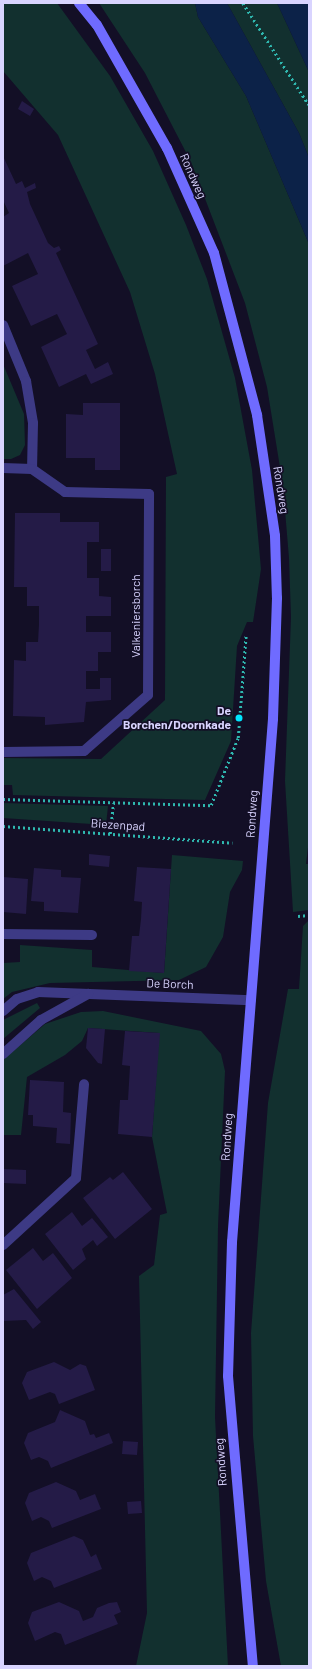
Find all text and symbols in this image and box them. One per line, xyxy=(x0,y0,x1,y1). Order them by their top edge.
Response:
street label: Rondweg xyxy=(177,151,209,201)
street label: Rondweg xyxy=(270,465,292,515)
street label: Valkeniersborch xyxy=(129,574,143,658)
place label: De Borchen/Doornkade xyxy=(123,704,231,732)
marker: De Borchen/Doornkade xyxy=(234,713,244,723)
street label: Rondweg xyxy=(243,790,261,838)
street label: Biezenpad xyxy=(90,816,146,834)
street label: De Borch xyxy=(146,976,194,992)
street label: Rondweg xyxy=(218,1113,236,1161)
street label: Rondweg xyxy=(212,1438,230,1486)

